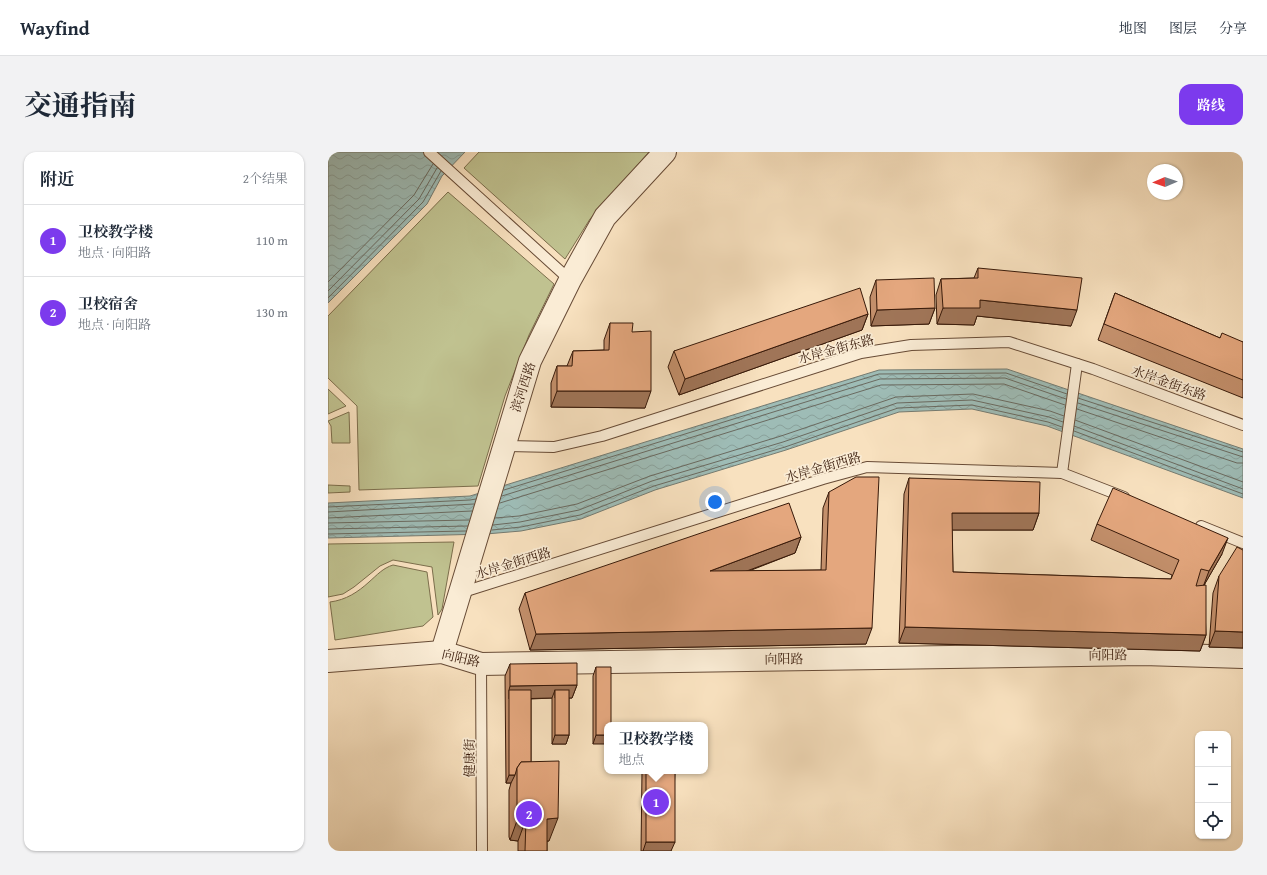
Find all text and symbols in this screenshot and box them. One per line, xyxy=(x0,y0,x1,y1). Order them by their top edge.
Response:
text: Wayfind xyxy=(20,14,90,42)
text: 地图 xyxy=(1119,18,1147,38)
text: 图层 xyxy=(1169,18,1197,38)
text: 分享 xyxy=(1219,18,1247,38)
text: 交通指南 xyxy=(24,84,136,125)
button: 路线 xyxy=(1179,84,1243,125)
north arrow xyxy=(1147,164,1183,200)
text: 附近 xyxy=(40,166,74,191)
text: 2个结果 xyxy=(243,169,288,188)
text: 卫校教学楼 xyxy=(78,221,153,242)
text: 1 xyxy=(50,231,56,250)
text: 110 m xyxy=(256,231,288,250)
text: 地点 · 向阳路 xyxy=(78,243,151,262)
text: 卫校宿舍 xyxy=(78,293,138,314)
text: 2 xyxy=(50,303,56,322)
text: 130 m xyxy=(256,303,288,322)
text: 地点 · 向阳路 xyxy=(78,315,151,334)
street label: 水岸金街东路 xyxy=(796,330,876,368)
street label: 滨河西路 xyxy=(506,359,540,415)
street label: 水岸金街东路 xyxy=(1129,361,1209,405)
street label: 水岸金街西路 xyxy=(783,447,863,487)
your location xyxy=(705,492,725,512)
street label: 水岸金街西路 xyxy=(473,543,553,583)
street label: 向阳路 xyxy=(440,644,482,672)
street label: 向阳路 xyxy=(1088,645,1128,665)
street label: 向阳路 xyxy=(764,649,804,669)
popup xyxy=(604,722,708,774)
text: 卫校教学楼 xyxy=(618,728,694,749)
map controls xyxy=(1195,731,1231,839)
button: + xyxy=(1195,731,1231,767)
street label: 健康街 xyxy=(460,738,479,778)
text: 地点 xyxy=(618,750,645,769)
button: − xyxy=(1195,767,1231,803)
pin: 1 xyxy=(643,787,669,817)
pin: 2 xyxy=(516,799,542,829)
button: locate xyxy=(1195,803,1231,839)

